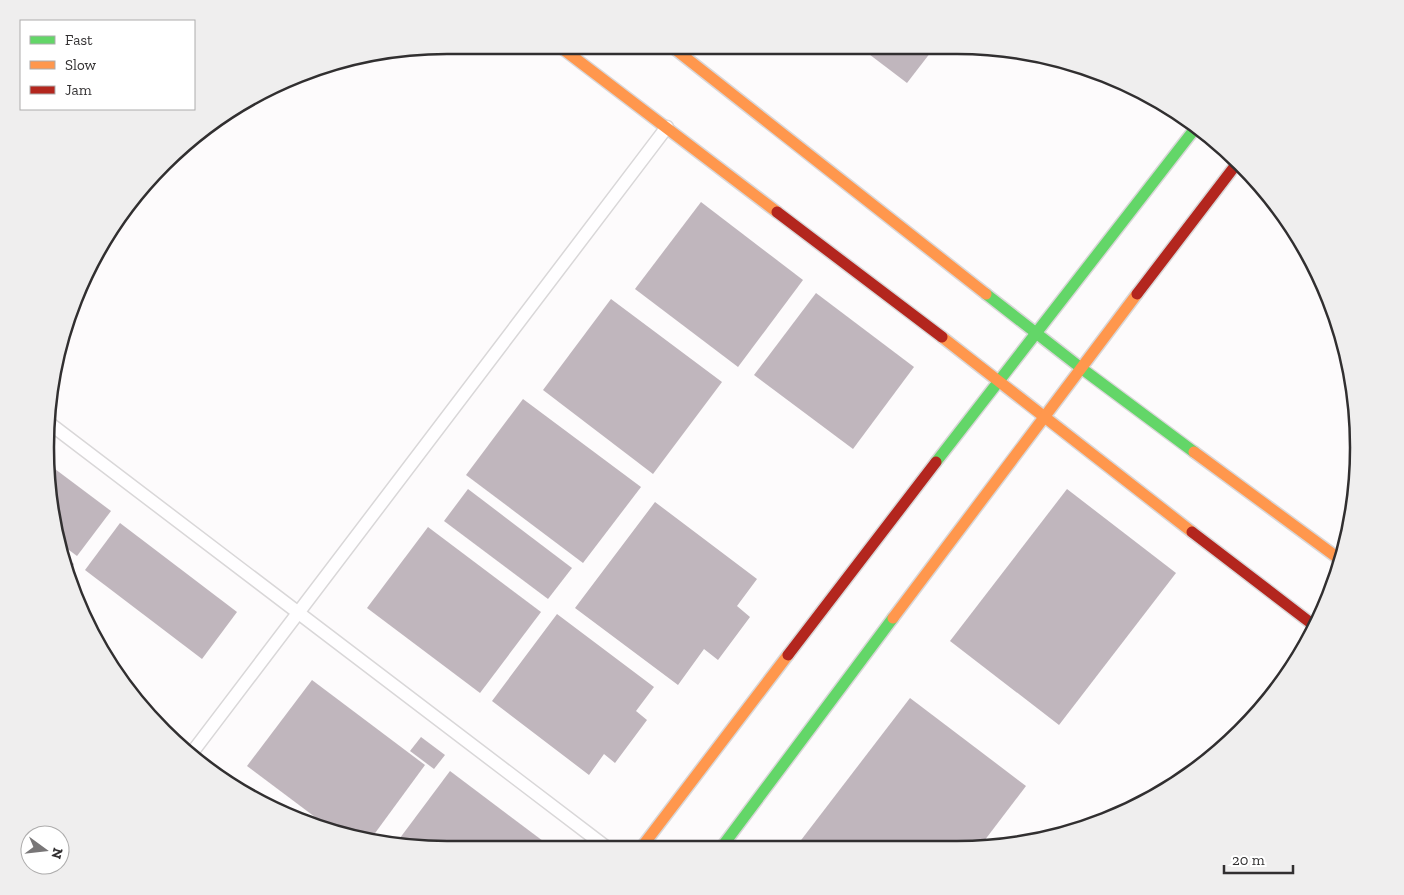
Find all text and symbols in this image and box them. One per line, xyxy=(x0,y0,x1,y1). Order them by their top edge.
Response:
legend xyxy=(20,20,195,110)
text: Fast xyxy=(65,31,93,49)
text: Slow xyxy=(65,56,97,74)
text: Jam xyxy=(65,81,92,99)
north arrow xyxy=(20,825,70,875)
scale bar xyxy=(1224,842,1293,874)
text: N xyxy=(47,846,67,861)
text: 20 m xyxy=(1232,851,1265,869)

